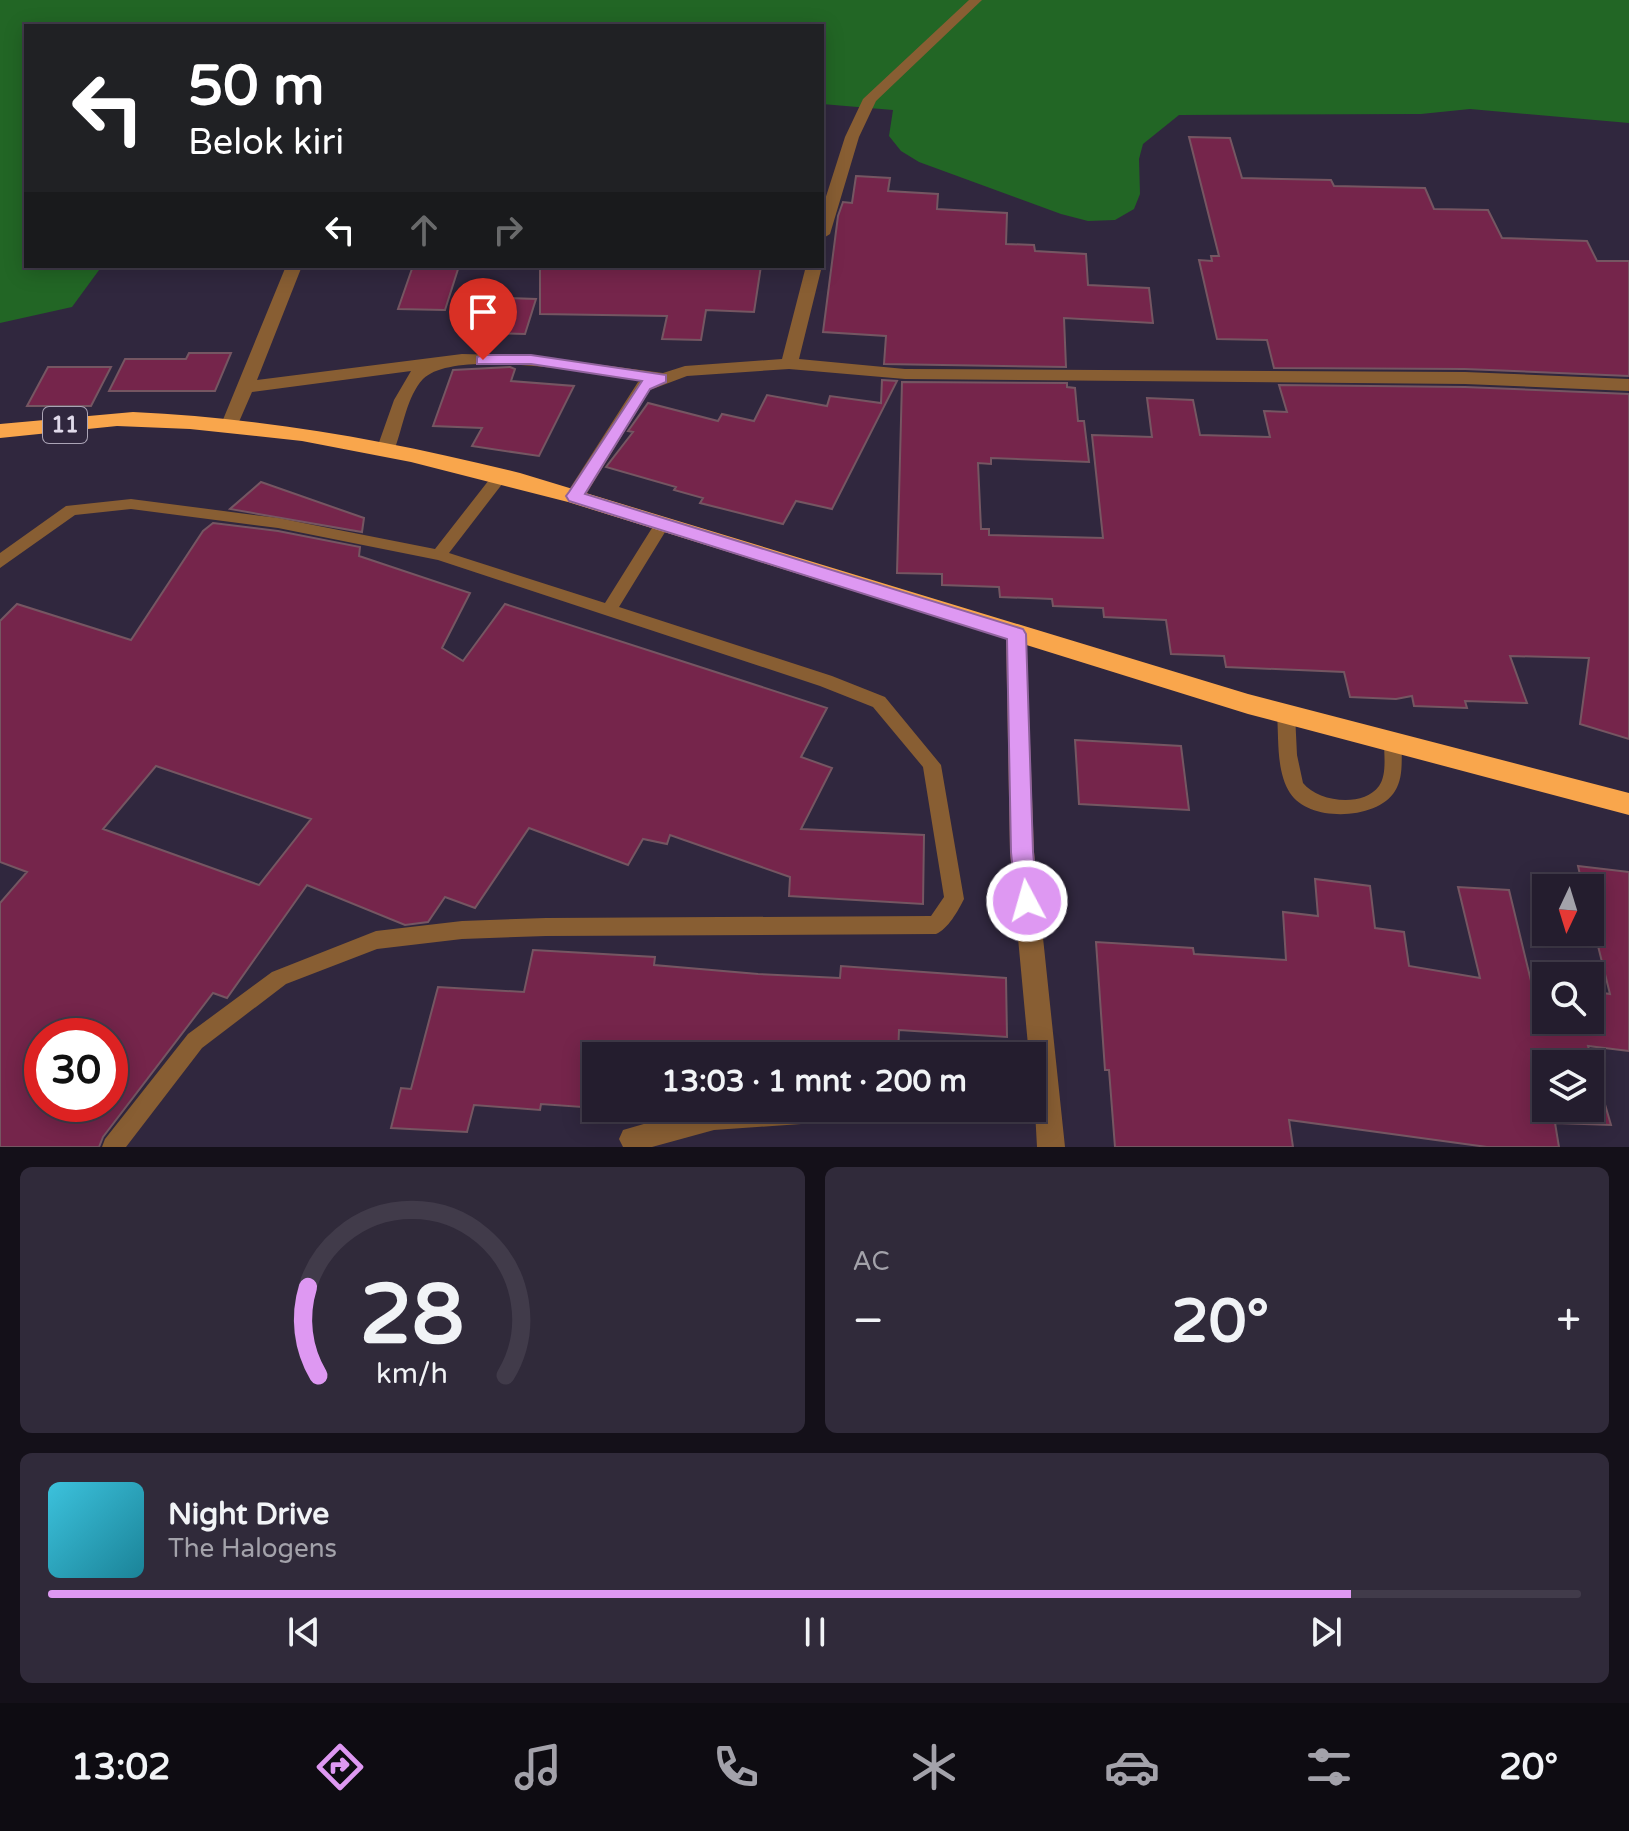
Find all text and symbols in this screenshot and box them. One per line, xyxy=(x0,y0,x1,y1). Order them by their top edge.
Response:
text: 50 m xyxy=(188,53,324,120)
icon: left xyxy=(56,56,160,160)
text: Belok kiri xyxy=(188,121,344,164)
icon: left xyxy=(318,208,362,252)
icon: ahead xyxy=(402,208,446,252)
icon: right xyxy=(486,208,530,252)
pin xyxy=(449,278,517,360)
icon: arrive xyxy=(461,290,505,334)
road number: 11 xyxy=(43,407,87,443)
position arrow xyxy=(985,859,1069,943)
north arrow xyxy=(1532,874,1604,946)
map controls xyxy=(1532,874,1604,1122)
button: search xyxy=(1532,962,1604,1034)
speed limit sign: 30 xyxy=(24,1018,128,1122)
button: layers xyxy=(1532,1050,1604,1122)
text: 13:03 · 1 mnt · 200 m xyxy=(661,1063,967,1100)
text: AC xyxy=(853,1246,890,1277)
text: 28 xyxy=(360,1266,464,1366)
text: 20° xyxy=(1171,1286,1269,1358)
text: − xyxy=(853,1295,884,1348)
text: + xyxy=(1556,1295,1581,1348)
text: km/h xyxy=(376,1357,448,1391)
text: Night Drive xyxy=(168,1496,329,1533)
text: The Halogens xyxy=(168,1533,337,1564)
icon: previous xyxy=(282,1610,326,1654)
icon: pause xyxy=(793,1610,837,1654)
icon: next xyxy=(1304,1610,1348,1654)
icon: directions xyxy=(312,1739,368,1795)
icon: music xyxy=(510,1739,566,1795)
icon: phone xyxy=(708,1739,764,1795)
icon: climate xyxy=(906,1739,962,1795)
icon: car xyxy=(1104,1739,1160,1795)
icon: filters xyxy=(1301,1739,1357,1795)
text: 13:02 xyxy=(71,1746,171,1789)
text: 20° xyxy=(1499,1746,1558,1789)

